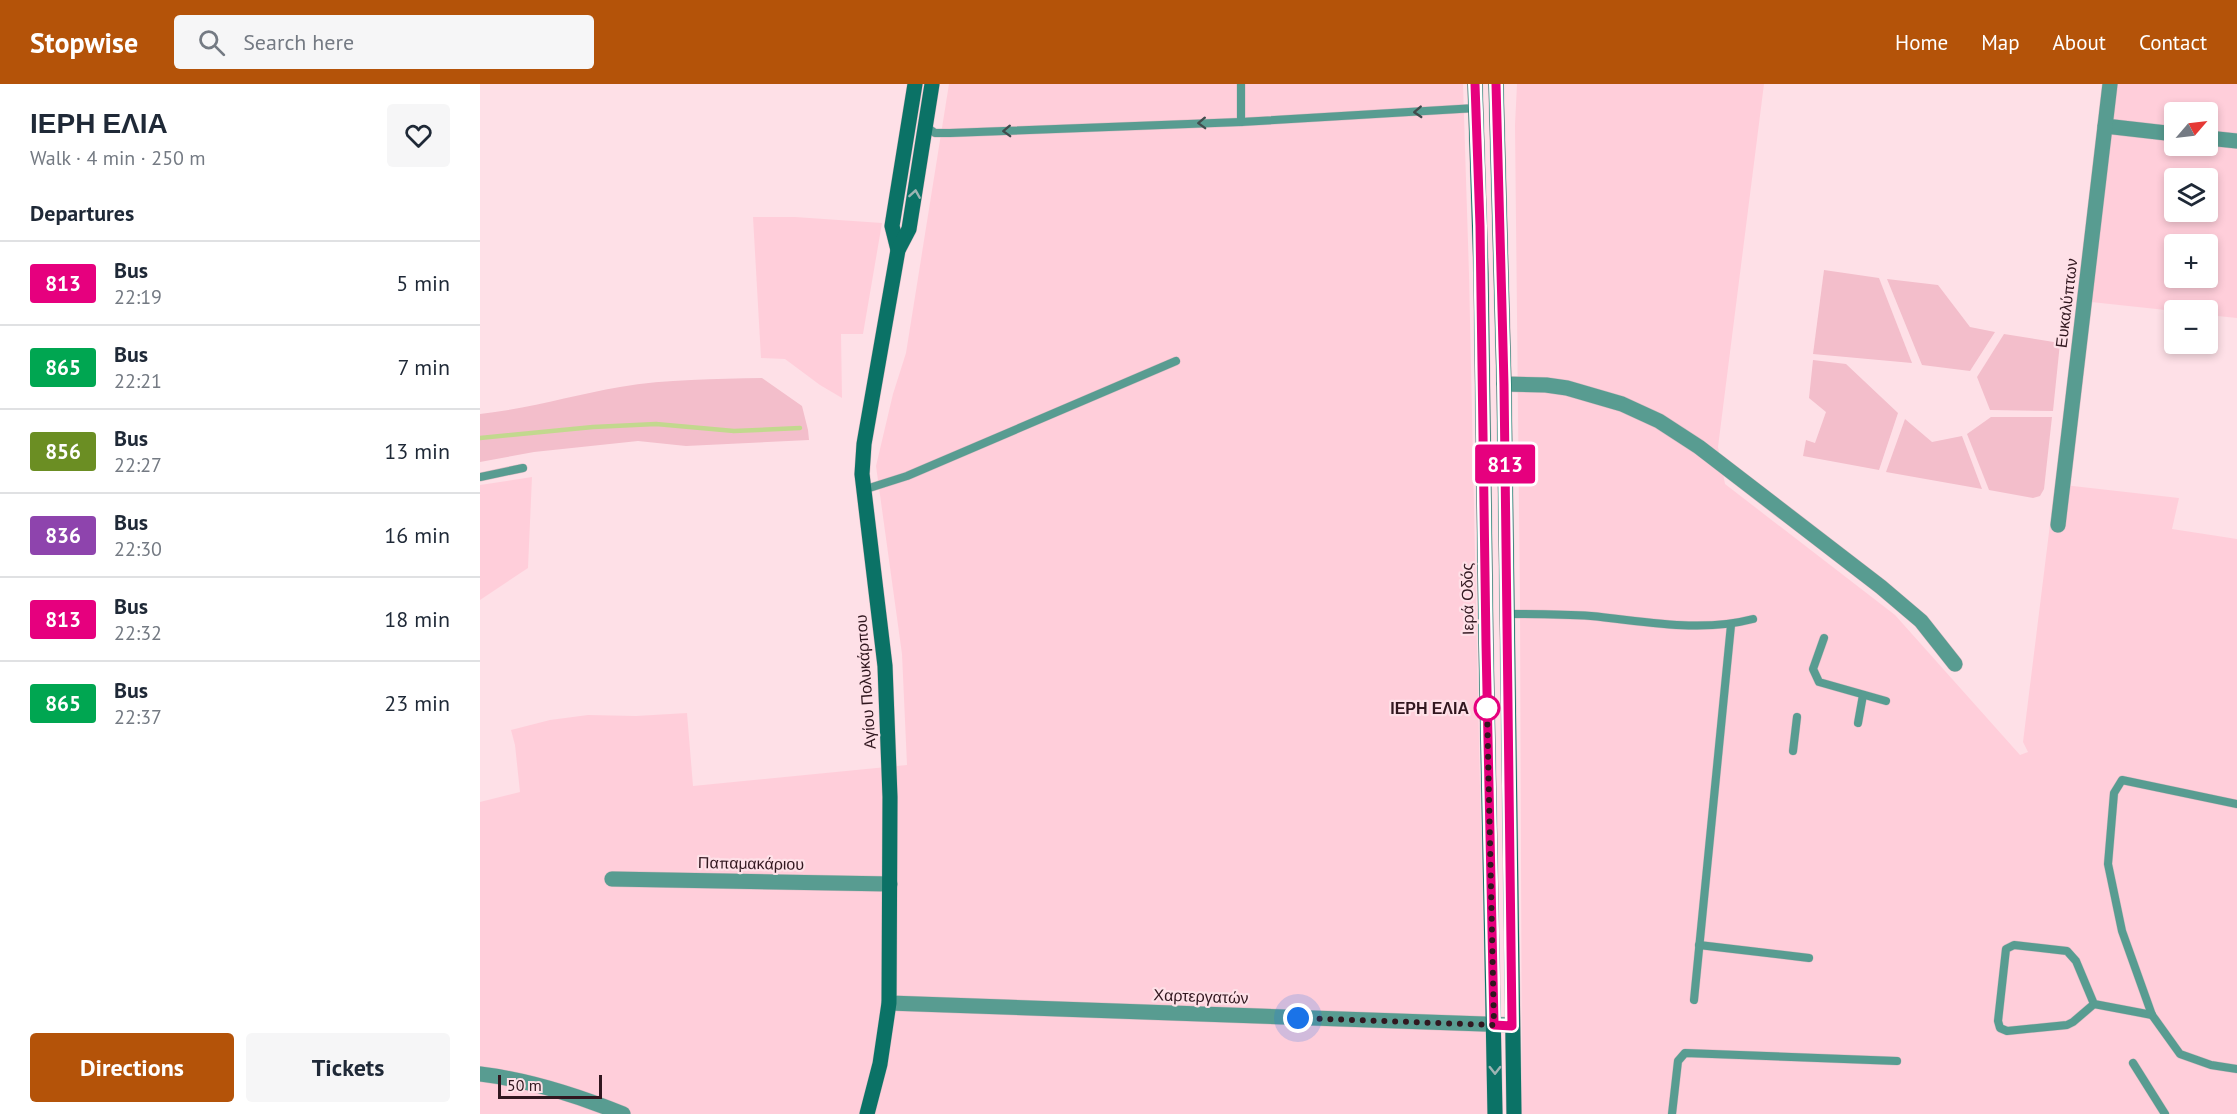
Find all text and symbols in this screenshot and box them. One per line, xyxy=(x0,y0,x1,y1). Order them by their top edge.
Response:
search box xyxy=(174,15,594,69)
text: Stopwise xyxy=(30,24,138,61)
icon: search xyxy=(195,26,228,59)
text: Search here xyxy=(243,28,354,56)
text: Home xyxy=(1895,29,1948,56)
text: Map xyxy=(1981,29,2020,56)
text: About xyxy=(2053,29,2106,56)
text: Contact xyxy=(2139,29,2207,56)
north arrow xyxy=(2164,102,2218,156)
map controls xyxy=(2164,102,2218,354)
text: ΙΕΡΗ ΕΛΙΑ xyxy=(30,104,168,141)
button: heart xyxy=(387,104,450,167)
one-way arrow xyxy=(1413,105,1422,118)
one-way arrow xyxy=(1198,117,1207,130)
one-way arrow xyxy=(1003,124,1012,137)
text: Walk · 4 min · 250 m xyxy=(30,145,206,171)
button: layers xyxy=(2164,168,2218,222)
one-way arrow xyxy=(908,190,920,199)
text: Departures xyxy=(30,199,134,227)
button: + xyxy=(2164,234,2218,288)
text: Bus xyxy=(114,256,148,284)
street label: Ευκαλύπτων xyxy=(2051,257,2081,349)
text: 5 min xyxy=(396,269,450,297)
text: 813 xyxy=(45,270,81,297)
text: 22:19 xyxy=(114,284,162,310)
button: − xyxy=(2164,300,2218,354)
text: Bus xyxy=(114,340,148,368)
text: 7 min xyxy=(398,353,450,381)
text: 865 xyxy=(45,354,81,381)
text: 22:21 xyxy=(114,368,162,394)
text: Bus xyxy=(114,424,148,452)
text: 13 min xyxy=(384,437,450,465)
text: 856 xyxy=(45,438,81,465)
line badge: 813 xyxy=(1470,444,1540,484)
text: 813 xyxy=(1487,451,1523,478)
text: 22:27 xyxy=(114,452,162,478)
text: Bus xyxy=(114,508,148,536)
text: 16 min xyxy=(384,521,450,549)
text: 836 xyxy=(45,522,81,549)
text: 22:30 xyxy=(114,536,162,562)
street label: Ιερά Οδός xyxy=(1456,562,1478,635)
text: Bus xyxy=(114,592,148,620)
text: 18 min xyxy=(384,605,450,633)
text: 813 xyxy=(45,606,81,633)
street label: Αγίου Πολυκάρπου xyxy=(850,614,880,750)
text: 22:32 xyxy=(114,620,162,646)
text: Bus xyxy=(114,676,148,704)
text: 23 min xyxy=(384,689,450,717)
text: 865 xyxy=(45,690,81,717)
marker: ΙΕΡΗ ΕΛΙΑ xyxy=(1474,695,1500,721)
place label: ΙΕΡΗ ΕΛΙΑ xyxy=(1390,698,1469,718)
text: 22:37 xyxy=(114,704,162,730)
street label: Παπαμακάριου xyxy=(698,852,804,874)
street label: Χαρτεργατών xyxy=(1153,984,1249,1008)
your location xyxy=(1283,1003,1313,1033)
button: Directions xyxy=(30,1033,234,1102)
button: Tickets xyxy=(246,1033,450,1102)
one-way arrow xyxy=(1489,1065,1501,1074)
scale bar xyxy=(498,1072,602,1100)
text: 50 m xyxy=(507,1075,542,1095)

